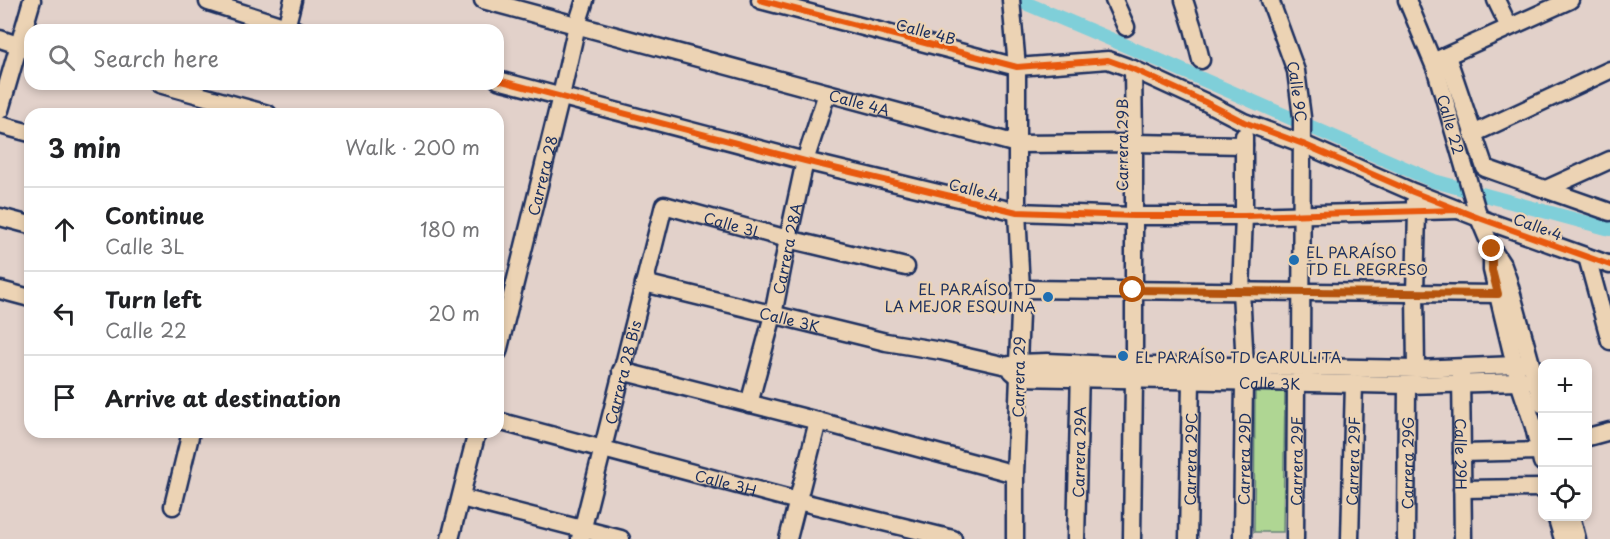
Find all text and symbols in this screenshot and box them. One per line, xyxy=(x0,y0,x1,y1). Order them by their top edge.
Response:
street label: Calle 4B xyxy=(894,12,959,50)
search box xyxy=(24,24,504,90)
icon: search xyxy=(45,41,78,74)
text: Search here xyxy=(93,41,219,74)
street label: Calle 9C xyxy=(1282,57,1314,123)
street label: Calle 4A xyxy=(827,82,893,121)
street label: Calle 22 xyxy=(1432,91,1471,157)
street label: Carrera 29B xyxy=(1110,99,1133,191)
text: 3 min xyxy=(48,128,121,167)
text: Walk · 200 m xyxy=(345,132,480,162)
street label: Carrera 28 xyxy=(521,133,562,218)
street label: Calle 4 xyxy=(947,172,1001,206)
text: Continue xyxy=(105,198,204,231)
street label: Carrera 28A xyxy=(766,201,807,296)
street label: Calle 3L xyxy=(701,205,765,243)
street label: Calle 4 xyxy=(1510,207,1566,246)
icon: ahead xyxy=(48,213,81,246)
text: 180 m xyxy=(420,214,480,244)
text: Calle 3L xyxy=(105,231,184,261)
route end xyxy=(1478,235,1504,261)
place label: EL PARAÍSO TD EL REGRESO xyxy=(1306,240,1428,280)
marker: EL PARAÍSO TD EL REGRESO xyxy=(1287,253,1301,267)
route start xyxy=(1119,276,1145,302)
place label: EL PARAÍSO TD LA MEJOR ESQUINA xyxy=(885,277,1036,317)
text: Turn left xyxy=(105,282,202,315)
marker: EL PARAÍSO TD LA MEJOR ESQUINA xyxy=(1041,290,1055,304)
icon: left xyxy=(48,297,81,330)
text: 20 m xyxy=(428,298,480,328)
street label: Calle 3K xyxy=(757,300,822,337)
text: Calle 22 xyxy=(105,315,187,345)
street label: Carrera 28 Bis xyxy=(598,318,646,427)
street label: Carrera 29 xyxy=(1006,336,1030,418)
place label: EL PARAÍSO TD CARULLITA xyxy=(1135,345,1341,368)
marker: EL PARAÍSO TD CARULLITA xyxy=(1116,349,1130,363)
map controls xyxy=(1538,359,1592,521)
button: + xyxy=(1538,359,1592,413)
street label: Calle 3K xyxy=(1239,370,1301,394)
icon: arrive xyxy=(48,381,81,414)
text: Arrive at destination xyxy=(105,381,341,414)
street label: Carrera 29A xyxy=(1065,406,1091,498)
street label: Carrera 29C xyxy=(1177,412,1202,506)
street label: Carrera 29D xyxy=(1231,413,1255,505)
button: − xyxy=(1538,413,1592,467)
street label: Carrera 29E xyxy=(1284,416,1307,506)
street label: Carrera 29F xyxy=(1339,416,1365,506)
street label: Carrera 29G xyxy=(1395,416,1418,510)
street label: Calle 29H xyxy=(1450,418,1474,490)
street label: Calle 3H xyxy=(693,463,759,501)
button: locate xyxy=(1538,467,1592,521)

